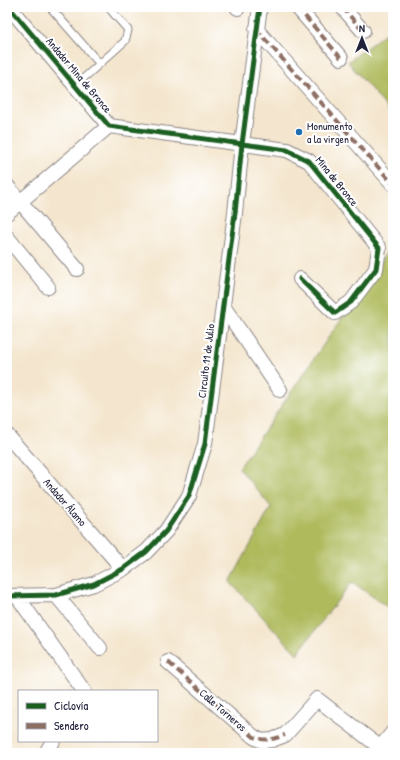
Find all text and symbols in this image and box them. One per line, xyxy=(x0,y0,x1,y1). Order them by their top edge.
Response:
north arrow xyxy=(342,18,382,58)
text: N xyxy=(359,21,365,35)
street label: Andador Mina de Bronce xyxy=(43,34,115,116)
place label: Monumento a la virgen xyxy=(307,119,353,146)
marker: Monumento a la virgen xyxy=(294,127,304,137)
street label: Mina de Bronce xyxy=(313,153,362,209)
street label: Circuito 11 de Julio xyxy=(195,323,218,399)
street label: Andador Álamo xyxy=(40,475,90,529)
street label: Calle Torneros xyxy=(196,686,250,734)
legend xyxy=(18,690,158,742)
text: Ciclovía xyxy=(54,697,88,714)
text: Sendero xyxy=(54,717,89,734)

